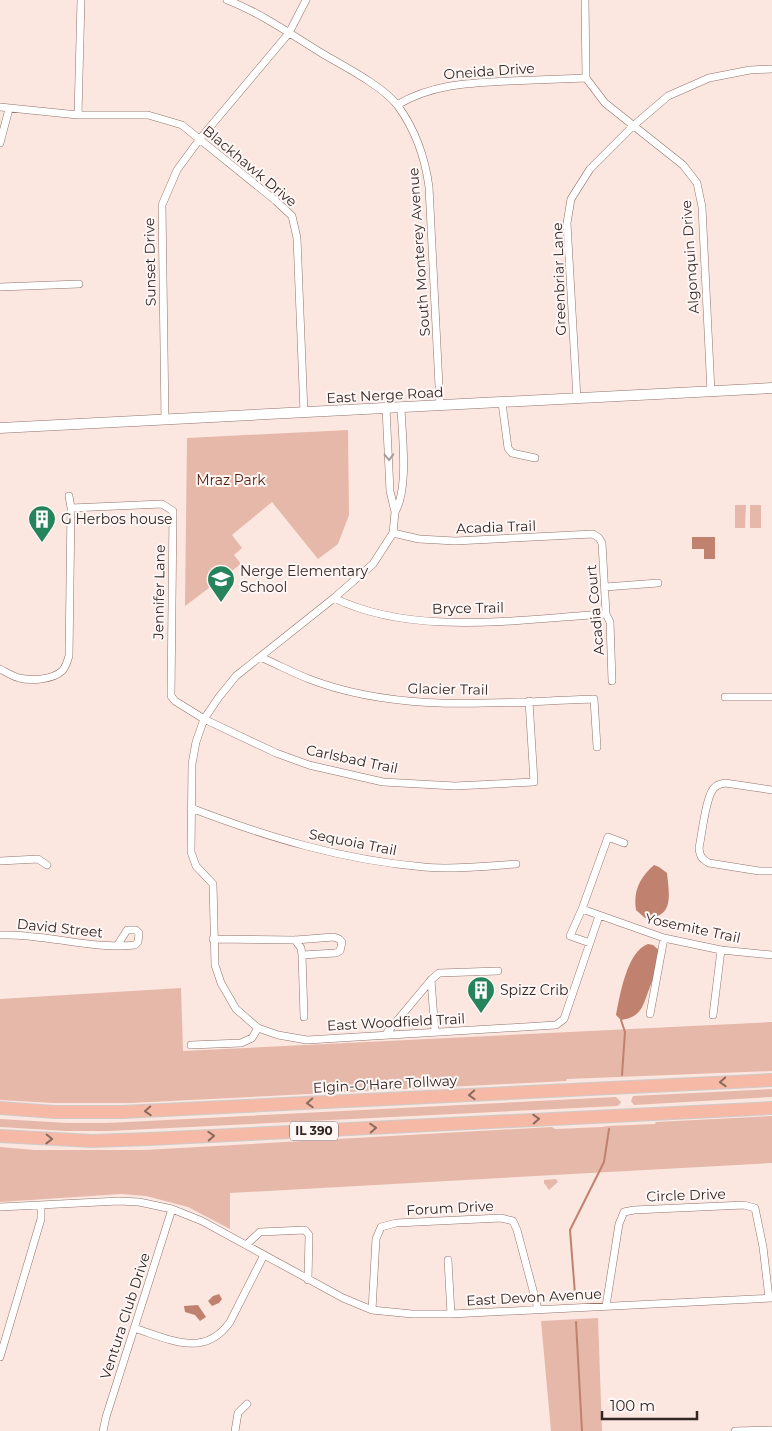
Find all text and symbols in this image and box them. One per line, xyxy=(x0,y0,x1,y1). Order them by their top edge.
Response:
street label: Oneida Drive xyxy=(443,59,535,83)
street label: Blackhawk Drive xyxy=(199,121,301,211)
street label: South Monterey Avenue xyxy=(404,167,434,337)
street label: Algonquin Drive xyxy=(677,199,703,315)
street label: Sunset Drive xyxy=(140,217,160,307)
street label: Greenbriar Lane xyxy=(548,222,570,336)
street label: East Nerge Road xyxy=(326,383,444,407)
one-way arrow xyxy=(384,454,394,461)
park label: Mraz Park xyxy=(196,471,266,489)
building icon: G Herbos house xyxy=(27,504,57,543)
place label: G Herbos house xyxy=(61,510,173,528)
street label: Acadia Trail xyxy=(456,517,536,537)
street label: Jennifer Lane xyxy=(149,544,169,641)
place label: Nerge Elementary School xyxy=(240,562,369,596)
school or university icon: Nerge Elementary School xyxy=(206,564,236,603)
street label: Acadia Court xyxy=(582,564,608,656)
street label: Bryce Trail xyxy=(432,598,504,618)
street label: Glacier Trail xyxy=(407,679,489,699)
street label: Carlsbad Trail xyxy=(304,740,400,778)
street label: Sequoia Trail xyxy=(308,825,398,859)
street label: Yosemite Trail xyxy=(644,909,742,947)
street label: David Street xyxy=(16,915,104,942)
building icon: Spizz Crib xyxy=(466,975,496,1014)
place label: Spizz Crib xyxy=(500,981,569,999)
street label: East Woodfield Trail xyxy=(327,1009,465,1035)
street label: Elgin-O'Hare Tollway xyxy=(313,1071,458,1097)
one-way arrow xyxy=(719,1077,727,1088)
one-way arrow xyxy=(468,1089,476,1100)
one-way arrow xyxy=(306,1097,314,1108)
one-way arrow xyxy=(144,1105,152,1116)
one-way arrow xyxy=(532,1114,540,1125)
road number: IL 390 xyxy=(290,1122,338,1140)
one-way arrow xyxy=(370,1122,378,1133)
one-way arrow xyxy=(207,1130,215,1141)
one-way arrow xyxy=(45,1134,53,1145)
street label: Circle Drive xyxy=(646,1185,726,1205)
street label: Forum Drive xyxy=(406,1197,494,1219)
street label: Ventura Club Drive xyxy=(96,1250,154,1382)
street label: East Devon Avenue xyxy=(466,1284,602,1310)
scale bar xyxy=(602,1388,697,1420)
text: 100 m xyxy=(610,1396,655,1415)

